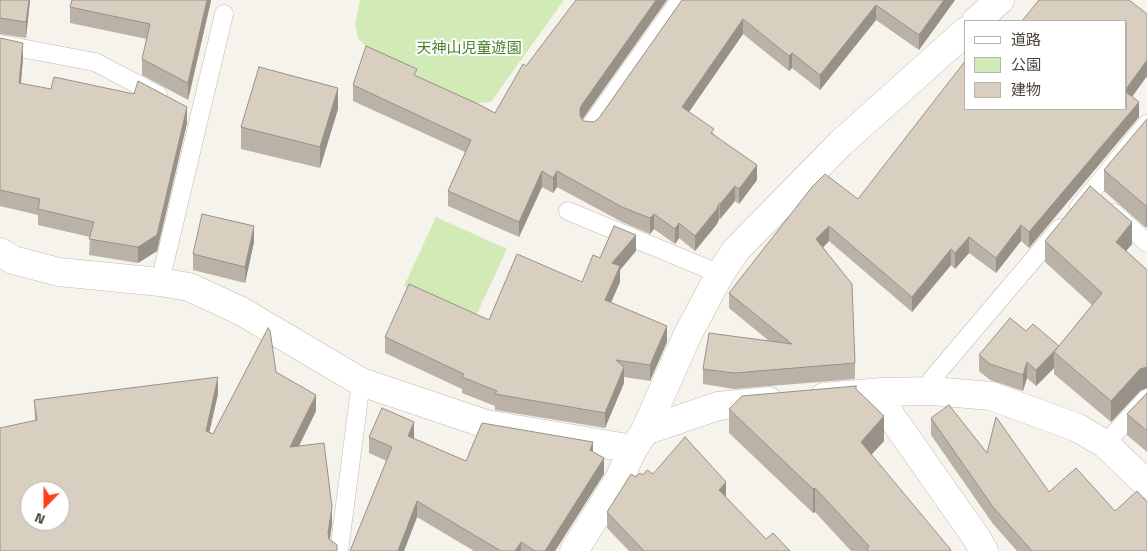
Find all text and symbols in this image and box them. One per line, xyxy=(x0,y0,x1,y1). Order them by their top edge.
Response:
legend xyxy=(964,20,1127,110)
text: 道路 xyxy=(1011,28,1041,51)
park label: 天神山児童遊園 xyxy=(417,40,521,58)
text: 公園 xyxy=(1011,53,1041,76)
text: 建物 xyxy=(1011,78,1041,101)
north arrow xyxy=(20,481,70,531)
text: N xyxy=(31,508,48,531)

